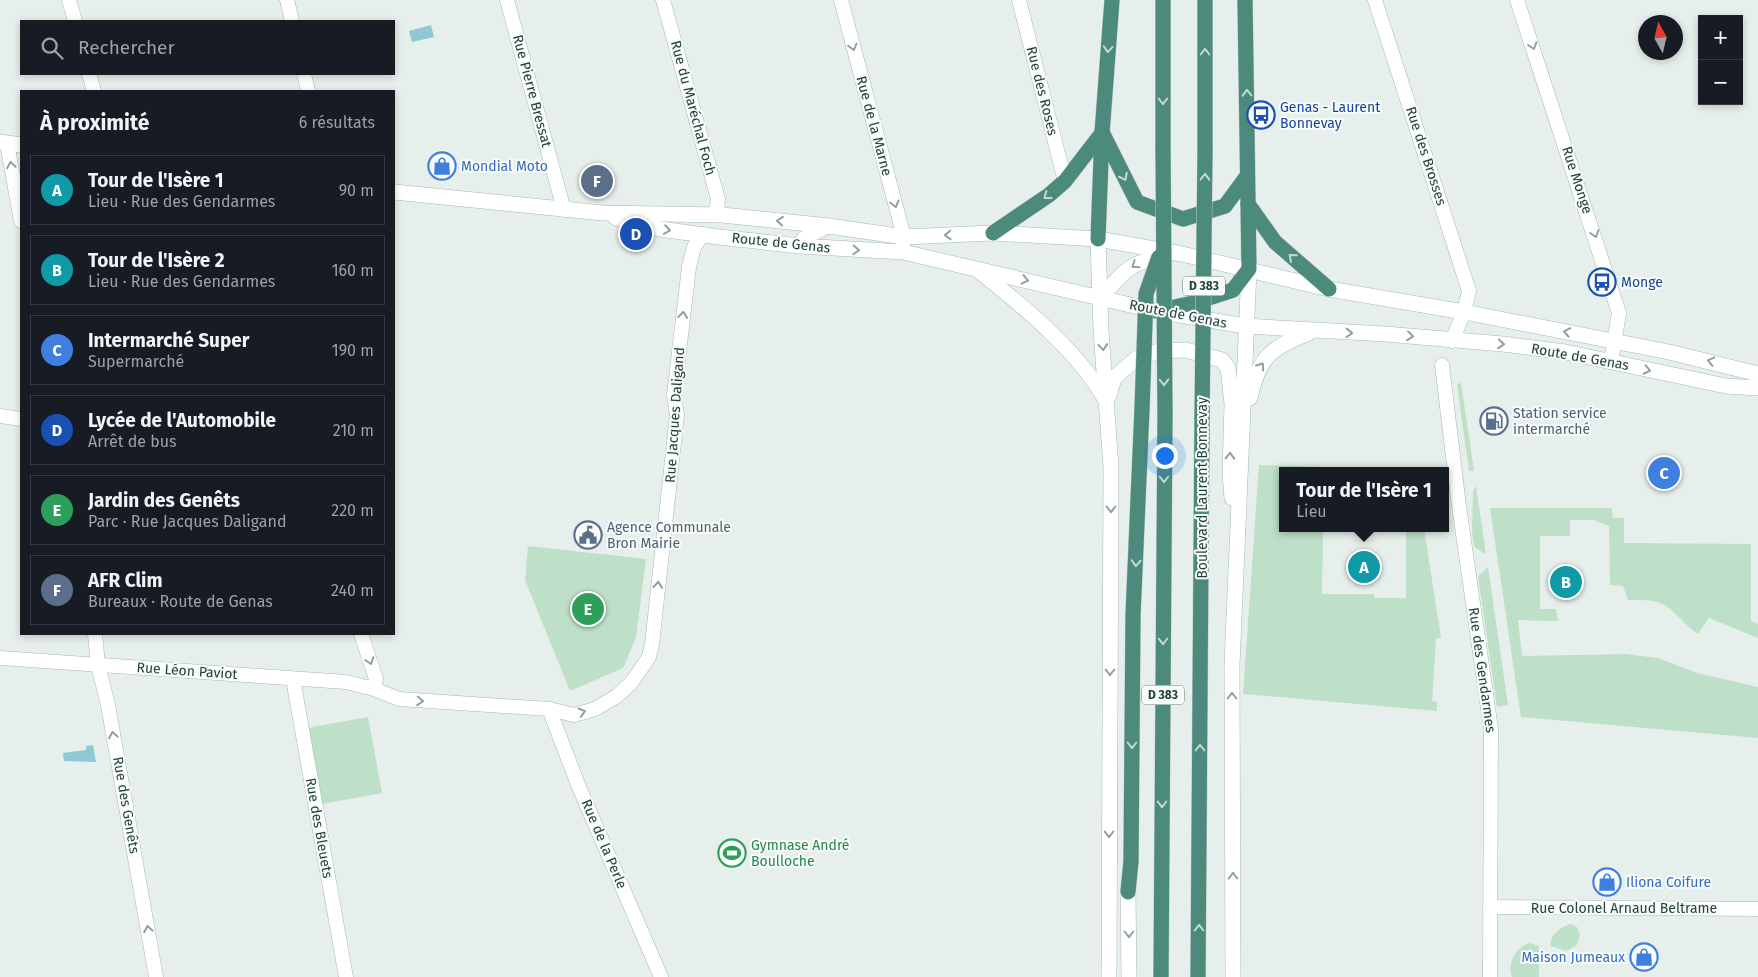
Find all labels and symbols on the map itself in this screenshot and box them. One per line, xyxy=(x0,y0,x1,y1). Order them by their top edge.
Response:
north arrow xyxy=(1638,15,1683,60)
street label: Rue Pierre Bressat xyxy=(509,33,555,150)
street label: Rue du Maréchal Foch xyxy=(667,39,719,177)
one-way arrow xyxy=(1527,42,1537,50)
one-way arrow xyxy=(847,43,858,52)
street label: Rue des Roses xyxy=(1023,45,1061,138)
one-way arrow xyxy=(1103,45,1114,53)
one-way arrow xyxy=(1200,48,1210,56)
street label: Rue de la Marne xyxy=(852,74,896,178)
one-way arrow xyxy=(1242,88,1252,96)
one-way arrow xyxy=(1158,98,1168,105)
place label: Genas - Laurent Bonnevay xyxy=(1280,99,1381,132)
bus stop icon: Genas - Laurent Bonnevay xyxy=(1246,100,1276,130)
street label: Rue des Brosses xyxy=(1402,104,1450,208)
street label: Rue Monge xyxy=(1558,144,1596,216)
shop icon: Mondial Moto xyxy=(427,151,457,181)
place label: Mondial Moto xyxy=(461,158,548,175)
one-way arrow xyxy=(6,160,17,168)
pin: F xyxy=(581,162,613,200)
one-way arrow xyxy=(1118,171,1128,180)
one-way arrow xyxy=(1200,173,1210,180)
one-way arrow xyxy=(1043,190,1053,199)
one-way arrow xyxy=(889,200,900,209)
pin: D xyxy=(620,215,652,253)
one-way arrow xyxy=(776,216,784,227)
one-way arrow xyxy=(663,224,671,234)
street label: Route de Genas xyxy=(731,229,832,257)
one-way arrow xyxy=(1589,229,1599,237)
one-way arrow xyxy=(944,230,952,240)
one-way arrow xyxy=(852,244,860,255)
one-way arrow xyxy=(1289,254,1298,263)
one-way arrow xyxy=(1132,259,1141,268)
bus stop icon: Monge xyxy=(1587,267,1617,297)
place label: Monge xyxy=(1621,274,1663,291)
one-way arrow xyxy=(1020,275,1029,285)
road number: D 383 xyxy=(1183,276,1225,296)
street label: Route de Genas xyxy=(1128,296,1229,332)
one-way arrow xyxy=(677,310,688,318)
one-way arrow xyxy=(1563,327,1571,338)
one-way arrow xyxy=(1346,328,1353,338)
one-way arrow xyxy=(1407,330,1415,341)
one-way arrow xyxy=(1497,338,1505,349)
street label: Route de Genas xyxy=(1530,340,1631,374)
one-way arrow xyxy=(1097,343,1108,351)
street label: Rue Jacques Daligand xyxy=(662,346,688,484)
one-way arrow xyxy=(1707,356,1715,367)
one-way arrow xyxy=(1255,362,1264,372)
one-way arrow xyxy=(1642,364,1651,374)
one-way arrow xyxy=(1159,379,1169,387)
street label: Boulevard Laurent Bonnevay xyxy=(1194,397,1211,579)
place label: Station service intermarché xyxy=(1513,405,1607,438)
fuel station icon: Station service intermarché xyxy=(1479,406,1509,436)
your location xyxy=(1152,443,1178,469)
one-way arrow xyxy=(1225,452,1235,460)
pin: C xyxy=(1648,454,1680,492)
one-way arrow xyxy=(1159,476,1169,483)
one-way arrow xyxy=(1106,506,1116,513)
place label: Agence Communale Bron Mairie xyxy=(607,519,731,552)
public building icon: Agence Communale Bron Mairie xyxy=(573,520,603,550)
pin: A xyxy=(1348,548,1380,586)
one-way arrow xyxy=(1130,559,1141,567)
pin: B xyxy=(1550,563,1582,601)
one-way arrow xyxy=(652,581,663,589)
pin: E xyxy=(572,590,604,628)
street label: Rue des Gendarmes xyxy=(1465,606,1499,734)
one-way arrow xyxy=(1158,638,1168,646)
one-way arrow xyxy=(364,657,374,665)
street label: Rue Léon Paviot xyxy=(136,659,239,683)
one-way arrow xyxy=(1105,668,1115,676)
road number: D 383 xyxy=(1142,686,1184,704)
one-way arrow xyxy=(1227,692,1237,700)
one-way arrow xyxy=(417,695,425,706)
one-way arrow xyxy=(577,708,585,718)
one-way arrow xyxy=(108,730,118,739)
one-way arrow xyxy=(1127,741,1137,749)
one-way arrow xyxy=(1195,744,1205,752)
street label: Rue des Genêts xyxy=(109,755,143,855)
street label: Rue des Bleuets xyxy=(302,776,336,880)
street label: Rue de la Perle xyxy=(578,797,630,891)
one-way arrow xyxy=(1157,800,1167,808)
one-way arrow xyxy=(1104,830,1114,838)
place label: Gymnase André Boulloche xyxy=(751,837,850,870)
sports icon: Gymnase André Boulloche xyxy=(717,838,747,868)
shop icon: Iliona Coifure xyxy=(1592,867,1622,897)
one-way arrow xyxy=(1228,872,1238,880)
place label: Iliona Coifure xyxy=(1626,874,1711,891)
street label: Rue Colonel Arnaud Beltrame xyxy=(1531,900,1717,917)
one-way arrow xyxy=(1194,924,1204,932)
one-way arrow xyxy=(143,925,153,933)
one-way arrow xyxy=(1124,931,1134,939)
shop icon: Maison Jumeaux xyxy=(1629,942,1659,972)
place label: Maison Jumeaux xyxy=(1521,949,1625,966)

